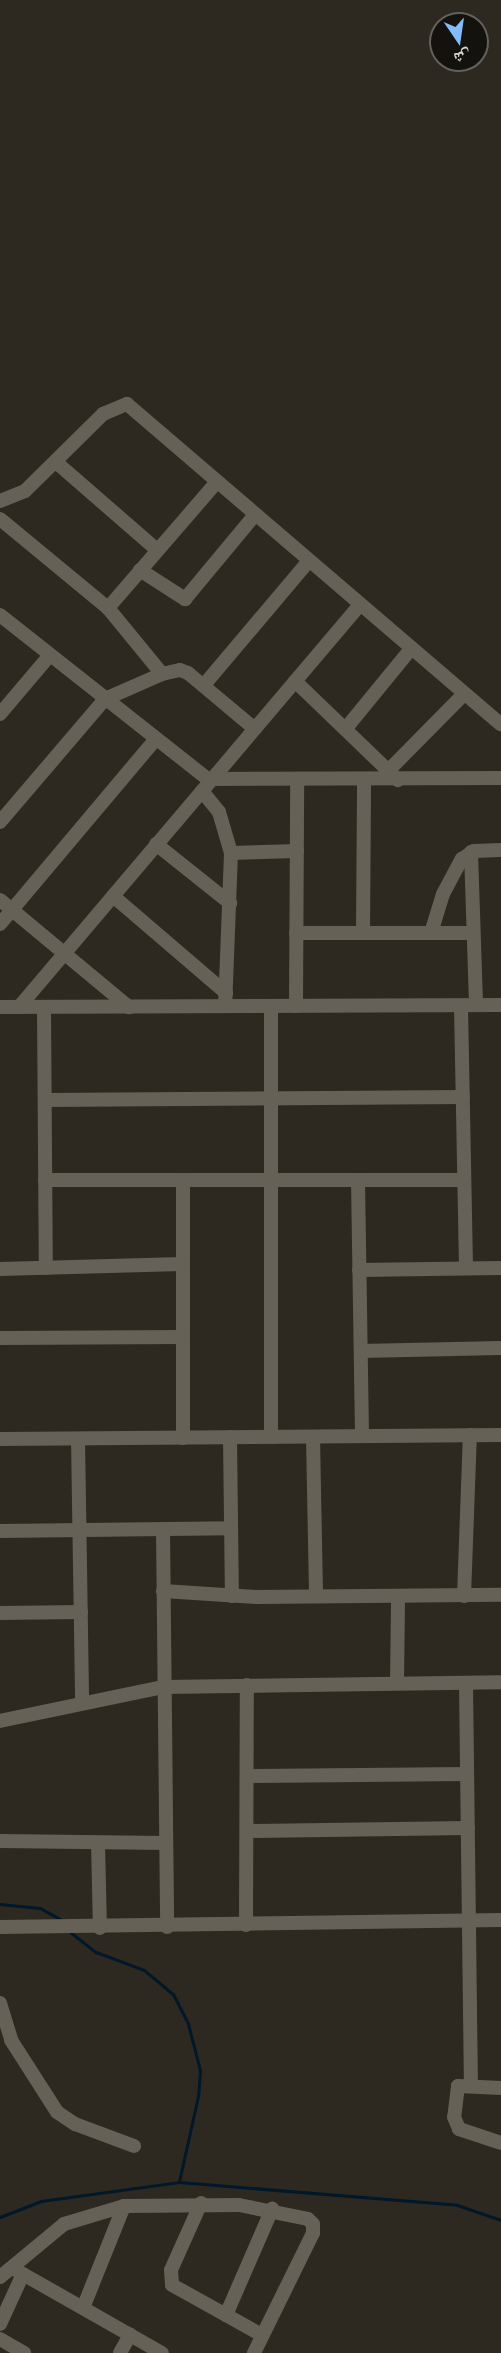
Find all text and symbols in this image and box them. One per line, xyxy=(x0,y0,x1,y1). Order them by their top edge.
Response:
north arrow xyxy=(429,12,489,72)
text: ش xyxy=(452,45,473,70)

